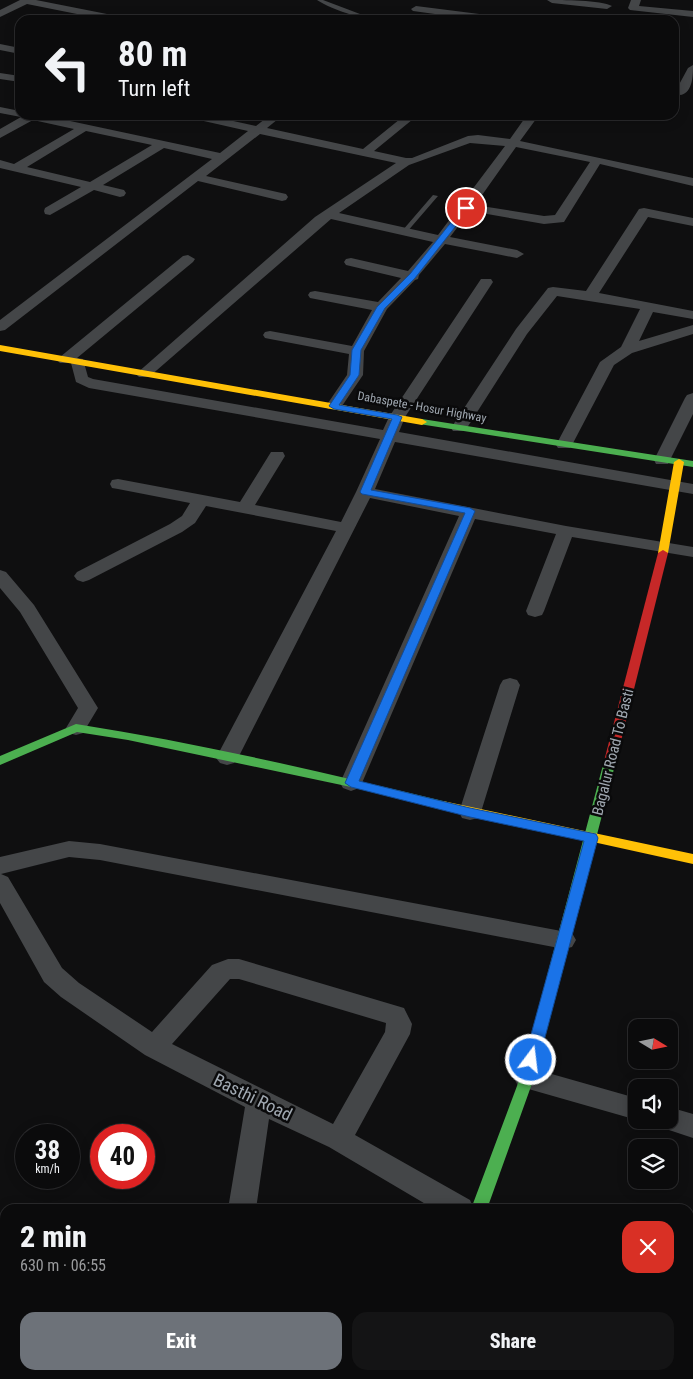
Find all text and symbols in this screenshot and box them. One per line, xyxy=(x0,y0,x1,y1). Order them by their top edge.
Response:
text: 80 m xyxy=(118,34,187,75)
icon: left xyxy=(35,35,100,100)
text: Turn left xyxy=(118,76,190,101)
pin xyxy=(445,187,487,229)
icon: arrive xyxy=(452,194,480,222)
street label: Dabaspete - Hosur Highway xyxy=(357,389,487,425)
street label: Bagalur Road To Basti xyxy=(589,687,637,817)
north arrow xyxy=(628,1019,678,1069)
map controls xyxy=(628,1019,678,1189)
position arrow xyxy=(504,1033,556,1085)
street label: Basthi Road xyxy=(210,1069,296,1125)
button: sound xyxy=(628,1079,678,1129)
speed limit sign: 40 xyxy=(90,1124,155,1189)
text: 38 xyxy=(35,1136,60,1165)
button: layers xyxy=(628,1139,678,1189)
text: km/h xyxy=(35,1162,60,1176)
text: 2 min xyxy=(20,1219,87,1254)
button: close xyxy=(622,1221,674,1273)
text: 630 m · 06:55 xyxy=(20,1256,106,1275)
button: Exit xyxy=(20,1312,342,1370)
button: Share xyxy=(352,1312,674,1370)

